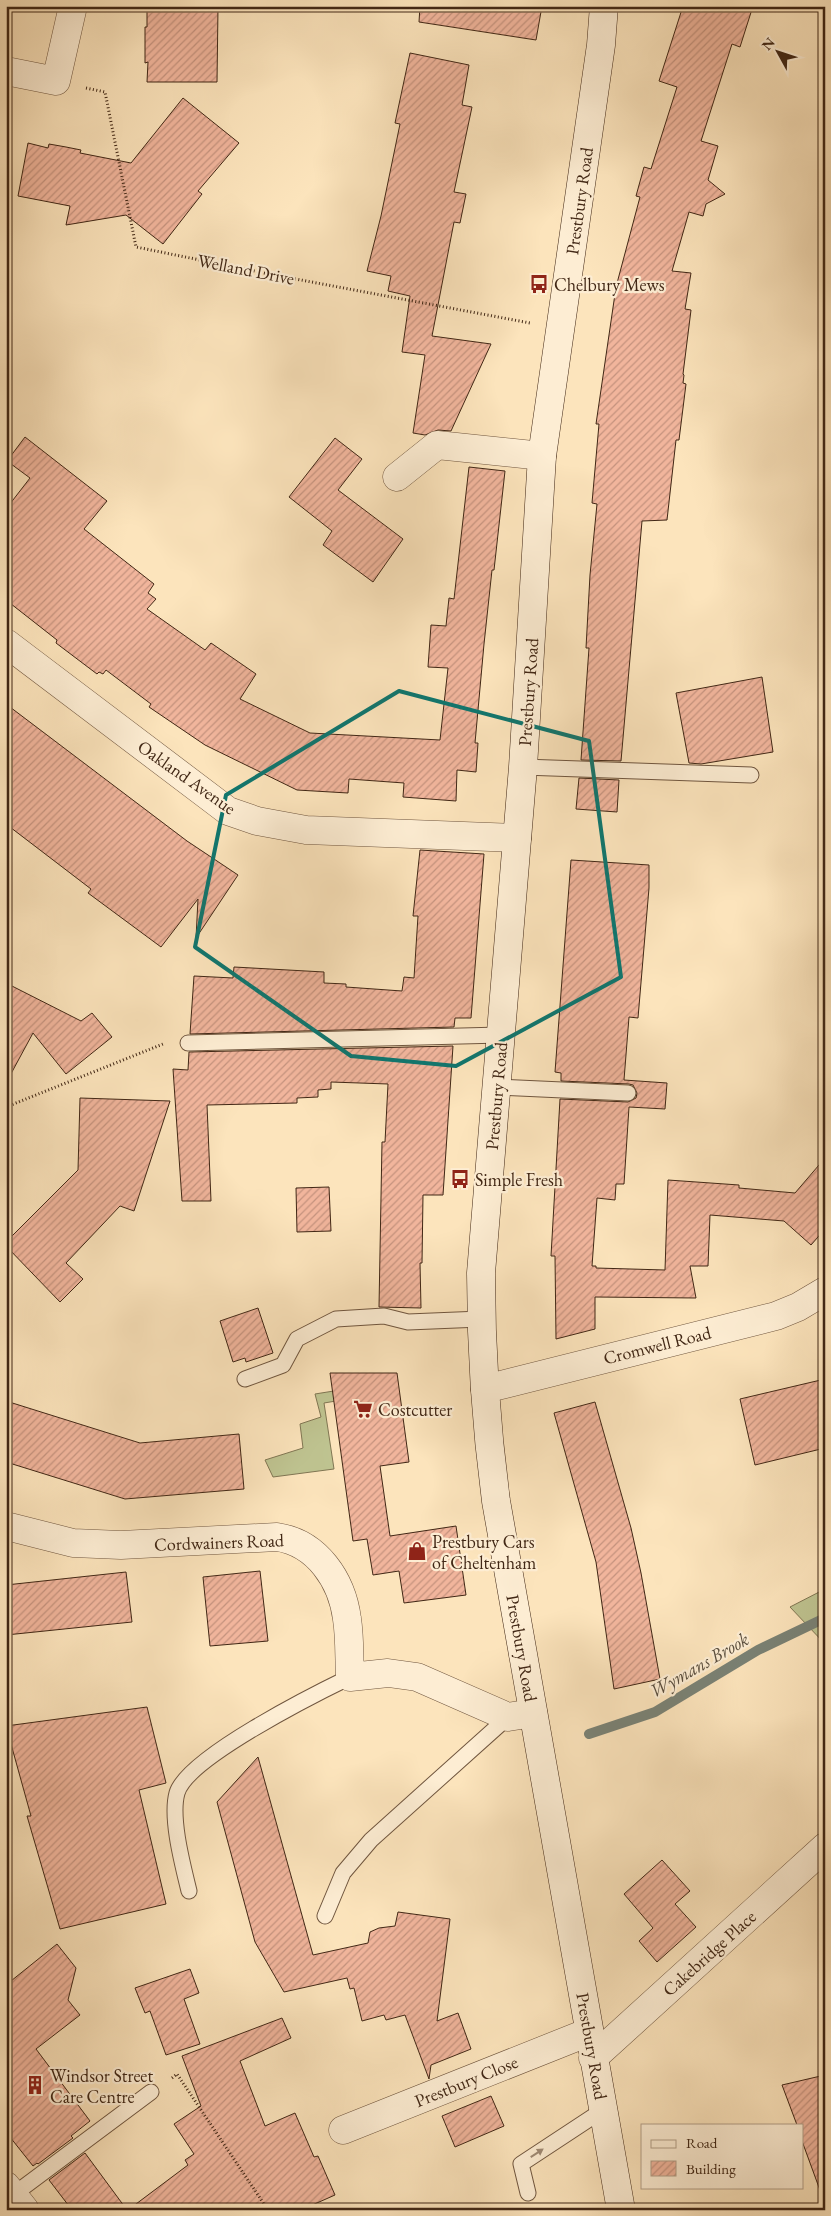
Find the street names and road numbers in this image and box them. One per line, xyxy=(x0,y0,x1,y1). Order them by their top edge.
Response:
street label: Prestbury Road xyxy=(560,145,598,256)
street label: Welland Drive xyxy=(196,248,296,290)
street label: Prestbury Road xyxy=(513,636,543,747)
street label: Oakland Avenue xyxy=(133,735,241,819)
street label: Prestbury Road xyxy=(480,1040,512,1151)
street label: Cromwell Road xyxy=(601,1320,714,1369)
street label: Cordwainers Road xyxy=(154,1528,285,1556)
street label: Prestbury Road xyxy=(501,1593,543,1704)
street label: Cakebridge Place xyxy=(657,1905,761,2001)
street label: Prestbury Road xyxy=(571,1991,613,2102)
street label: Prestbury Close xyxy=(411,2050,521,2112)

